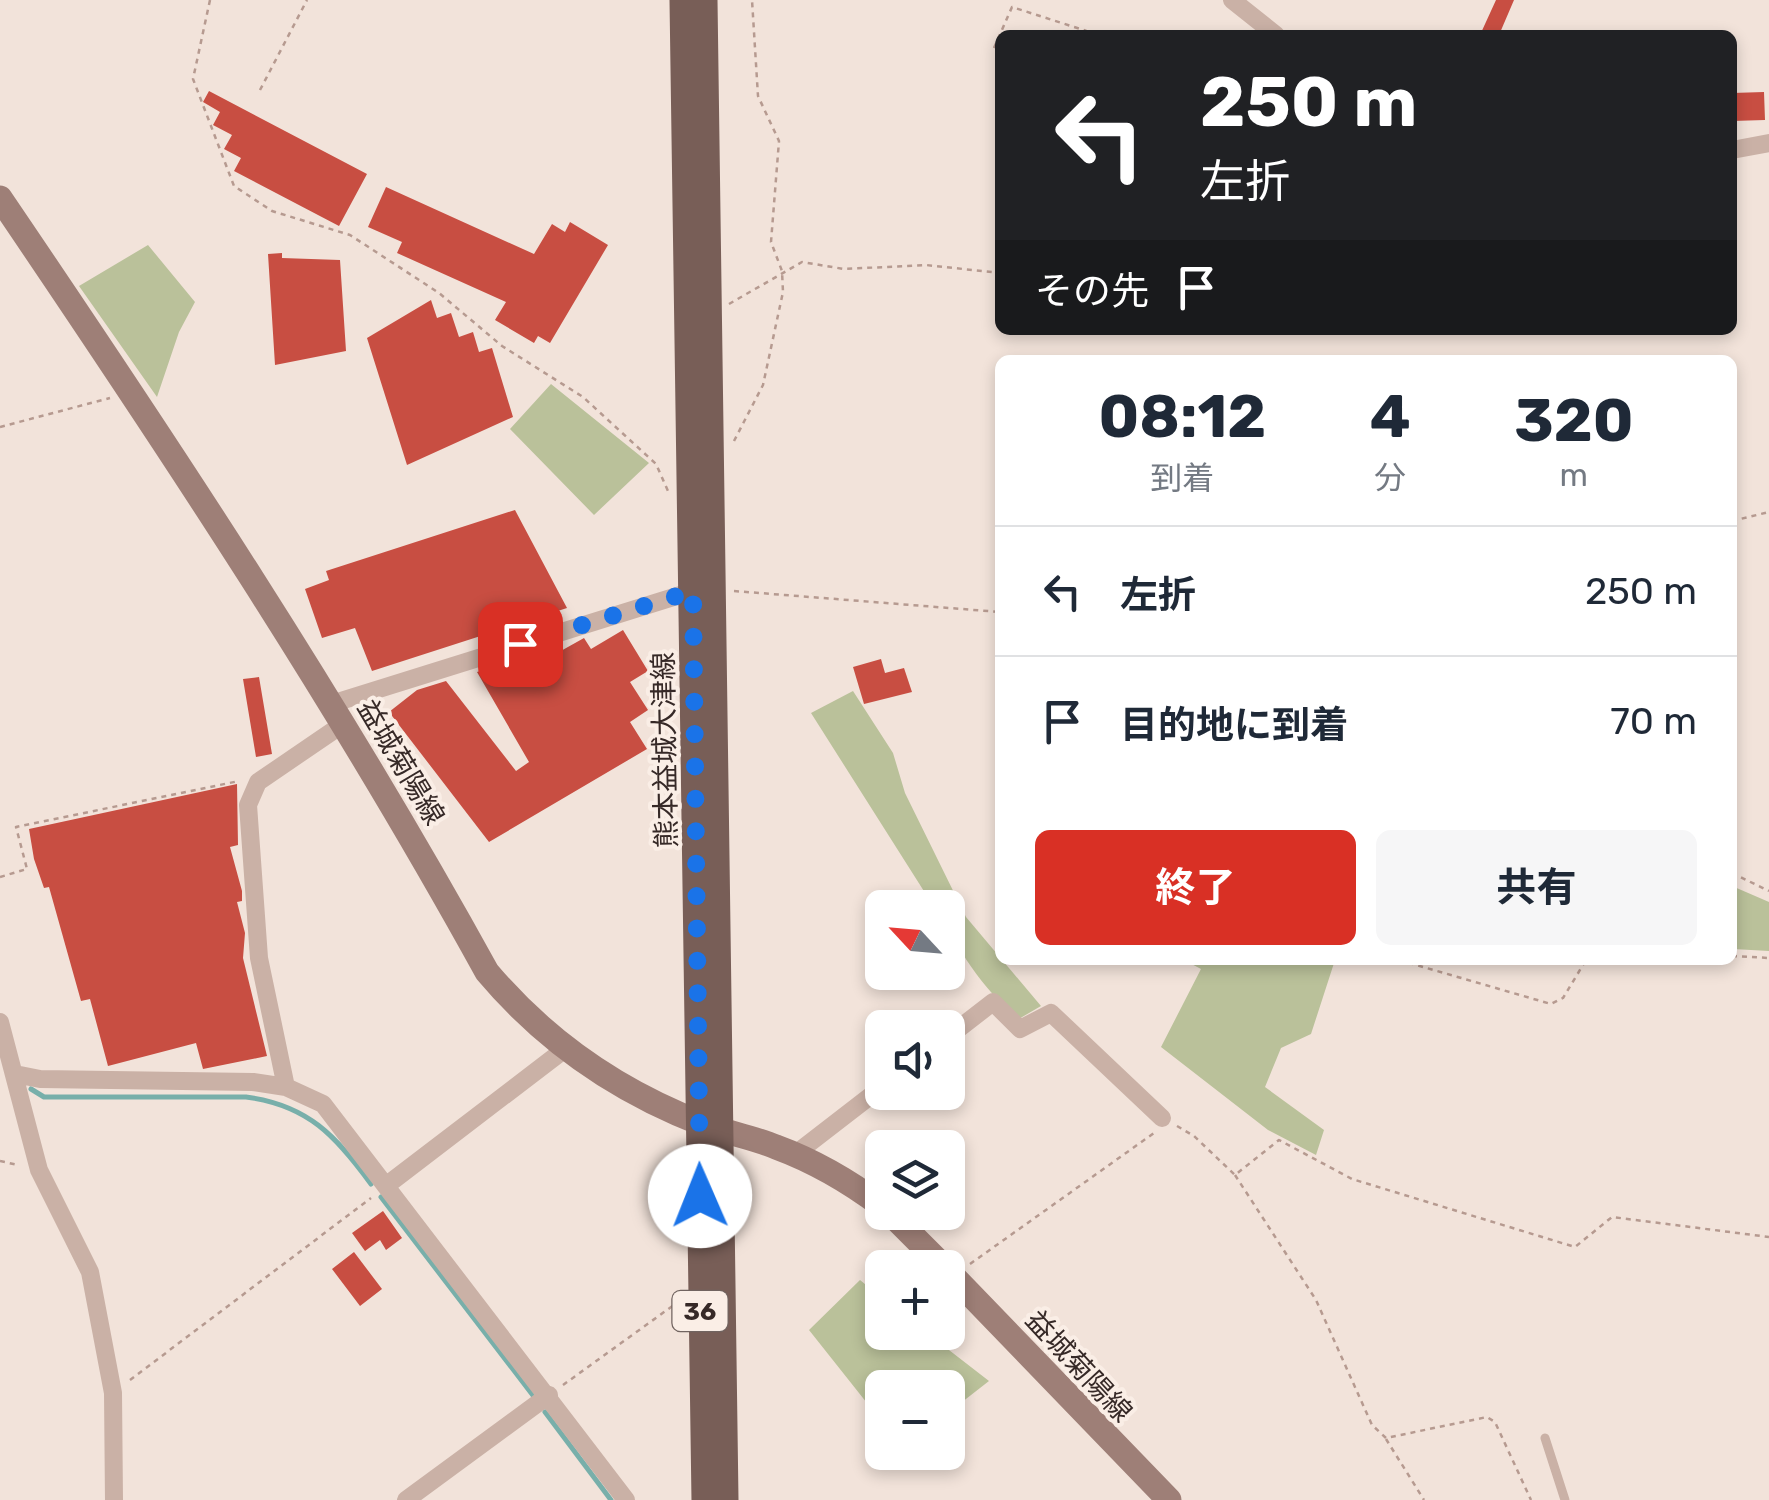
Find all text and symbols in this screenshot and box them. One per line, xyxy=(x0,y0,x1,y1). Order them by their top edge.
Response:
text: 250 m xyxy=(1200,61,1417,144)
icon: left xyxy=(1035,70,1165,200)
text: 左折 xyxy=(1200,155,1290,208)
icon: arrive xyxy=(1169,260,1224,315)
text: その先 xyxy=(1035,268,1149,314)
text: 08:12 xyxy=(1098,381,1266,452)
text: 4 xyxy=(1370,381,1411,452)
text: 320 xyxy=(1514,385,1634,456)
text: m xyxy=(1560,456,1588,494)
text: 到着 xyxy=(1150,459,1214,497)
text: 分 xyxy=(1374,459,1406,497)
icon: left xyxy=(1035,564,1090,619)
text: 250 m xyxy=(1585,568,1697,614)
text: 左折 xyxy=(1120,572,1196,618)
pin xyxy=(478,602,563,687)
icon: arrive xyxy=(493,617,548,672)
street label: 熊本益城大津線 xyxy=(647,652,683,848)
street label: 益城菊陽線 xyxy=(351,693,451,831)
icon: arrive xyxy=(1035,694,1090,749)
text: 70 m xyxy=(1610,698,1697,744)
text: 目的地に到着 xyxy=(1120,702,1348,748)
button: 終了 xyxy=(1035,830,1356,945)
button: 共有 xyxy=(1376,830,1697,945)
north arrow xyxy=(865,890,965,990)
map controls xyxy=(865,890,965,1470)
button: sound xyxy=(865,1010,965,1110)
button: layers xyxy=(865,1130,965,1230)
position arrow xyxy=(648,1144,752,1248)
button: + xyxy=(865,1250,965,1350)
road number: 36 xyxy=(672,1291,728,1331)
street label: 益城菊陽線 xyxy=(1019,1304,1139,1428)
button: − xyxy=(865,1370,965,1470)

